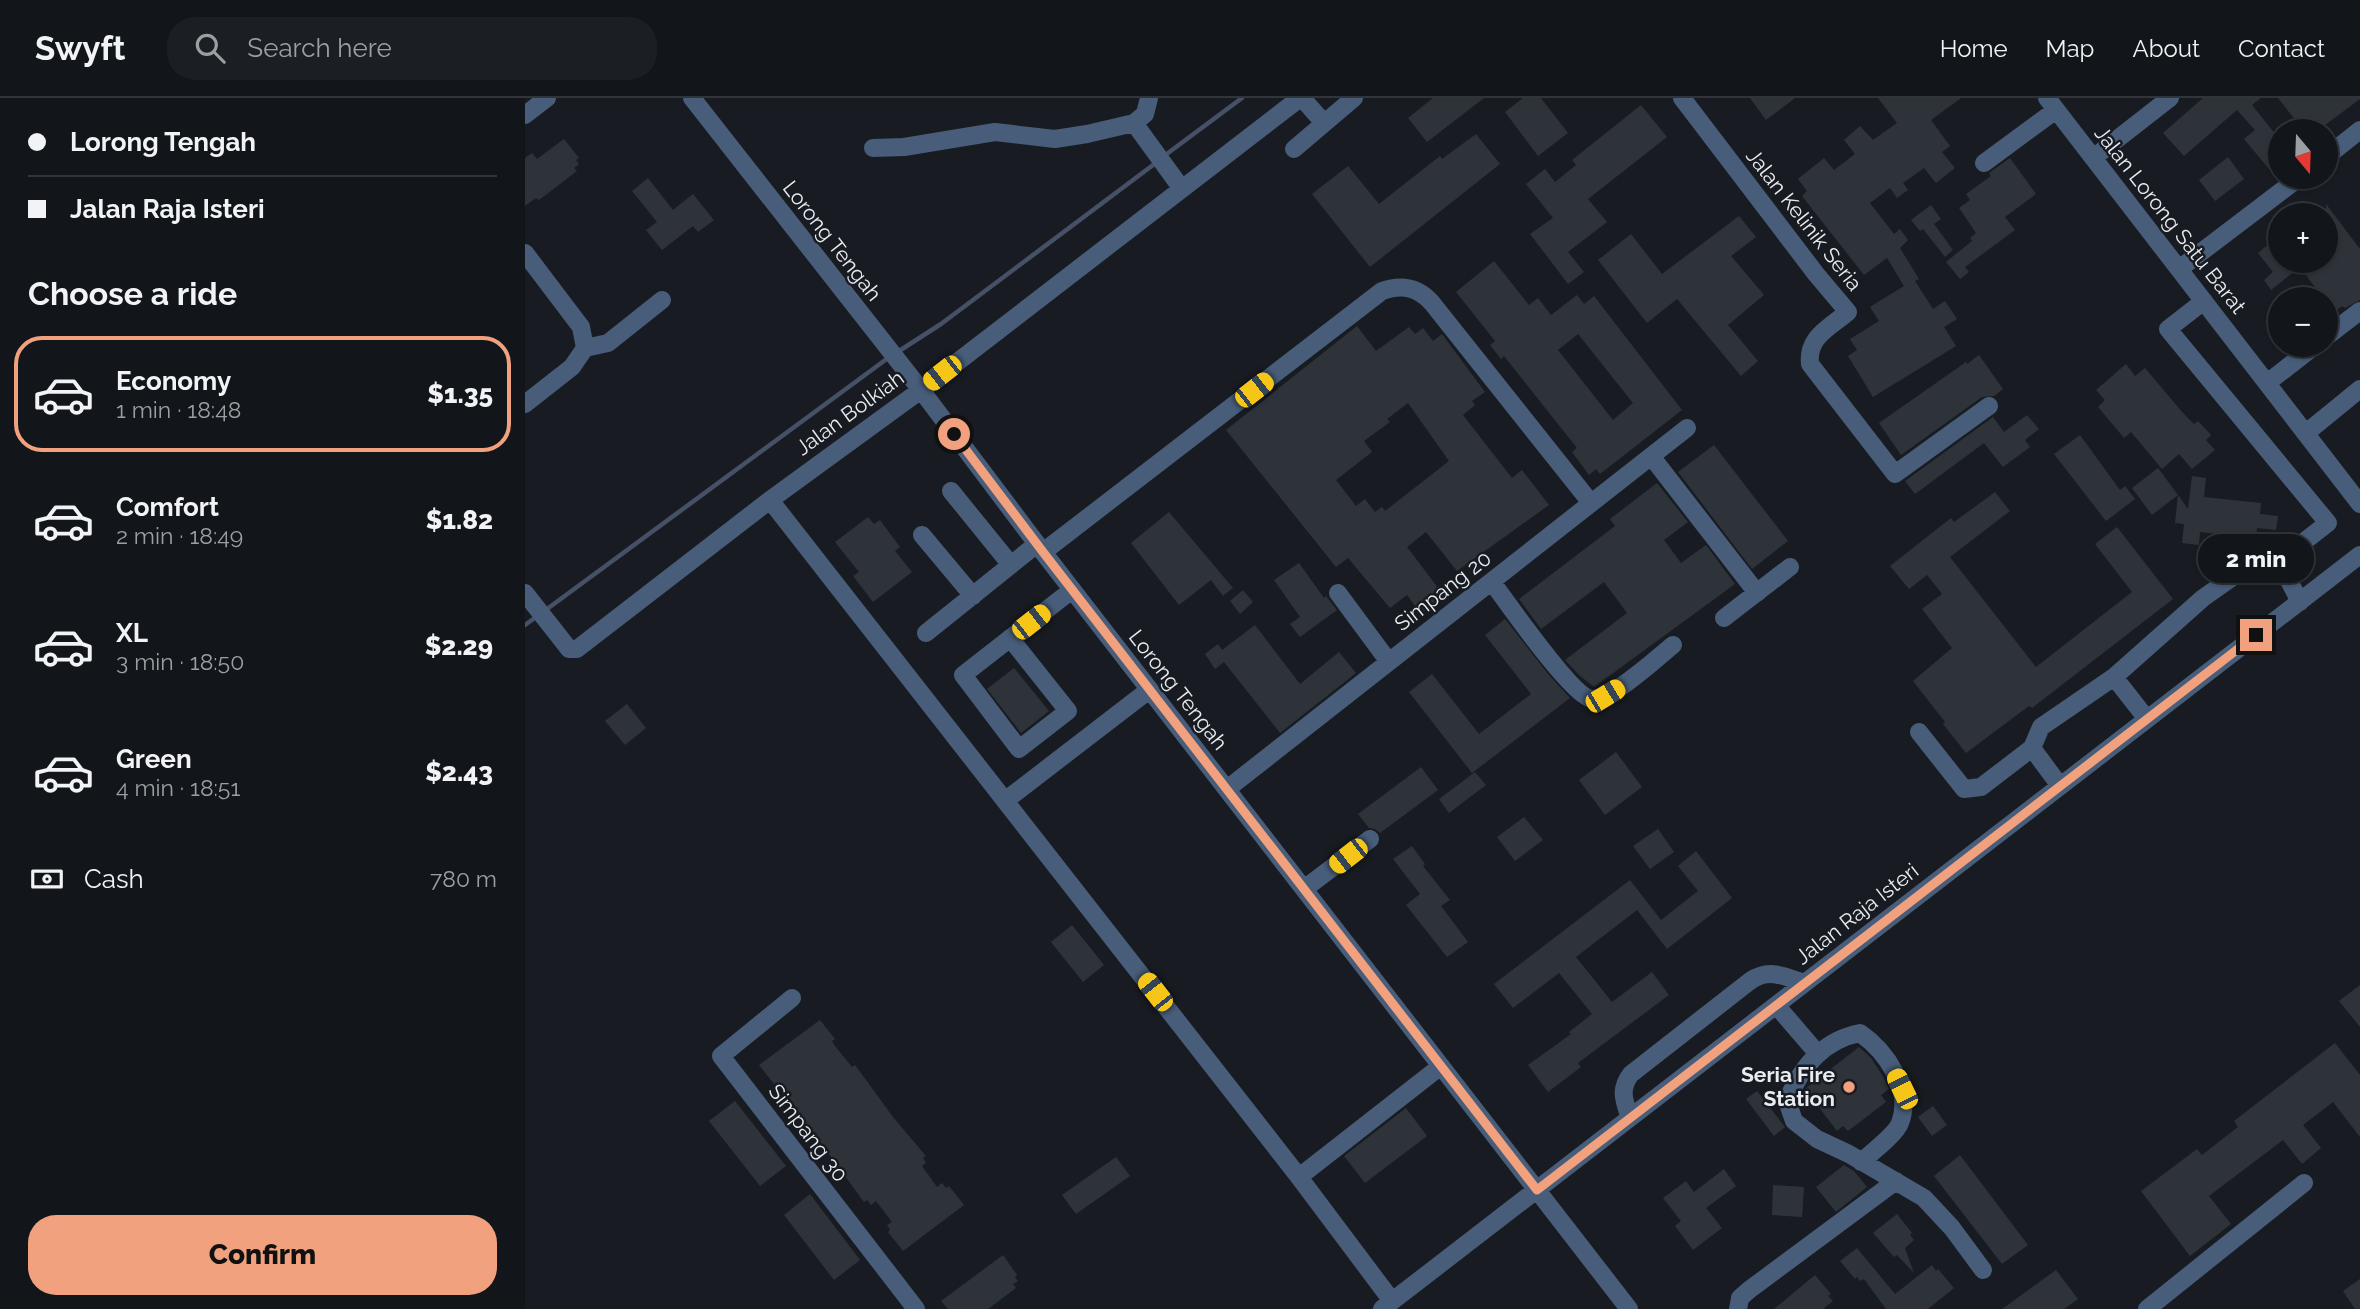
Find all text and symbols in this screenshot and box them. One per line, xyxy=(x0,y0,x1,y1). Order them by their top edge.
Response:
search box xyxy=(167,17,657,80)
text: Swyft xyxy=(35,29,125,68)
icon: search xyxy=(191,29,229,67)
text: Search here xyxy=(247,33,392,63)
text: Home xyxy=(1940,34,2008,63)
text: Map xyxy=(2046,34,2094,63)
text: About xyxy=(2132,34,2200,63)
text: Contact xyxy=(2238,34,2325,63)
north arrow xyxy=(2268,119,2338,189)
map controls xyxy=(2268,119,2338,357)
street label: Jalan Lorong Satu Barat xyxy=(2089,121,2251,318)
text: Lorong Tengah xyxy=(70,127,256,157)
street label: Jalan Kelinik Seria xyxy=(1741,144,1868,296)
street label: Lorong Tengah xyxy=(778,176,887,306)
text: Jalan Raja Isteri xyxy=(70,194,265,224)
button: + xyxy=(2268,203,2338,273)
text: Choose a ride xyxy=(28,275,237,312)
button: − xyxy=(2268,287,2338,357)
car xyxy=(919,352,966,394)
icon: car xyxy=(32,363,95,426)
street label: Jalan Bolkiah xyxy=(791,365,909,460)
text: Economy xyxy=(116,366,231,396)
car xyxy=(1231,369,1278,411)
text: $1.35 xyxy=(427,379,493,409)
text: 1 min · 18:48 xyxy=(116,396,241,423)
route start xyxy=(938,418,970,450)
icon: car xyxy=(32,489,95,552)
text: Comfort xyxy=(116,492,219,522)
text: $1.82 xyxy=(426,505,493,535)
text: 2 min · 18:49 xyxy=(116,522,243,549)
callout: 2 min xyxy=(2198,533,2314,582)
street label: Simpang 20 xyxy=(1390,545,1496,636)
text: 2 min xyxy=(2226,545,2286,572)
car xyxy=(1008,601,1055,643)
icon: car xyxy=(32,615,95,678)
text: XL xyxy=(116,618,148,648)
route end xyxy=(2240,619,2272,651)
street label: Lorong Tengah xyxy=(1124,625,1233,755)
text: $2.29 xyxy=(425,631,493,661)
text: 3 min · 18:50 xyxy=(116,648,244,675)
car xyxy=(1582,676,1629,716)
icon: car xyxy=(32,741,95,804)
text: Green xyxy=(116,744,192,774)
text: $2.43 xyxy=(425,757,493,787)
text: 4 min · 18:51 xyxy=(116,774,240,801)
car xyxy=(1325,835,1372,877)
street label: Jalan Raja Isteri xyxy=(1790,858,1923,969)
icon: cash xyxy=(28,860,66,898)
text: Cash xyxy=(84,864,144,894)
text: 780 m xyxy=(430,865,497,892)
car xyxy=(1134,969,1177,1015)
place label: Seria Fire Station xyxy=(1741,1062,1835,1111)
car xyxy=(1884,1066,1921,1112)
street label: Simpang 30 xyxy=(764,1079,853,1186)
marker: Seria Fire Station xyxy=(1841,1079,1857,1095)
button: Confirm xyxy=(28,1215,497,1295)

